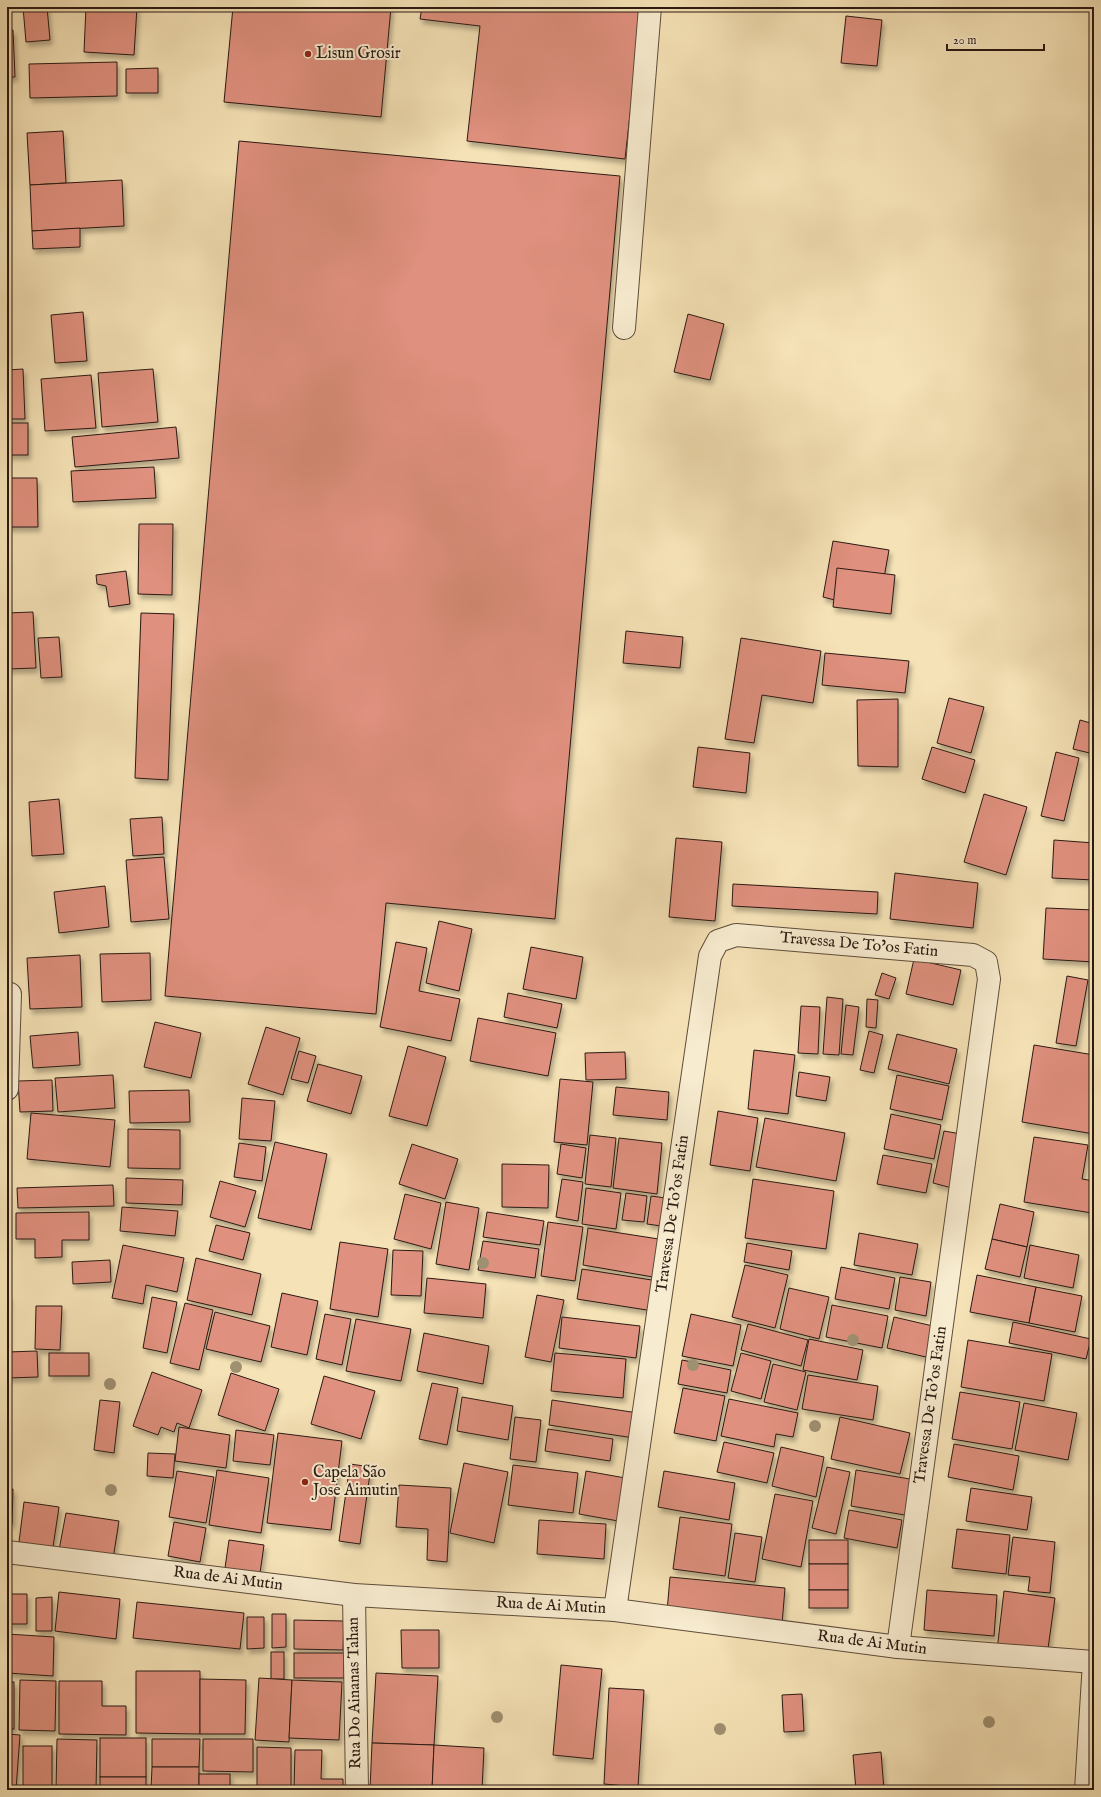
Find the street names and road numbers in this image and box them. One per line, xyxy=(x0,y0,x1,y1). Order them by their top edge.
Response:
street label: Travessa De To’os Fatin xyxy=(779,928,939,962)
street label: Travessa De To’os Fatin xyxy=(652,1134,694,1294)
street label: Travessa De To’os Fatin xyxy=(910,1325,952,1485)
street label: Rua de Ai Mutin xyxy=(172,1562,284,1596)
street label: Rua de Ai Mutin xyxy=(495,1593,607,1619)
street label: Rua Do Ainanas Tahan xyxy=(344,1616,366,1769)
street label: Rua de Ai Mutin xyxy=(816,1626,928,1660)

